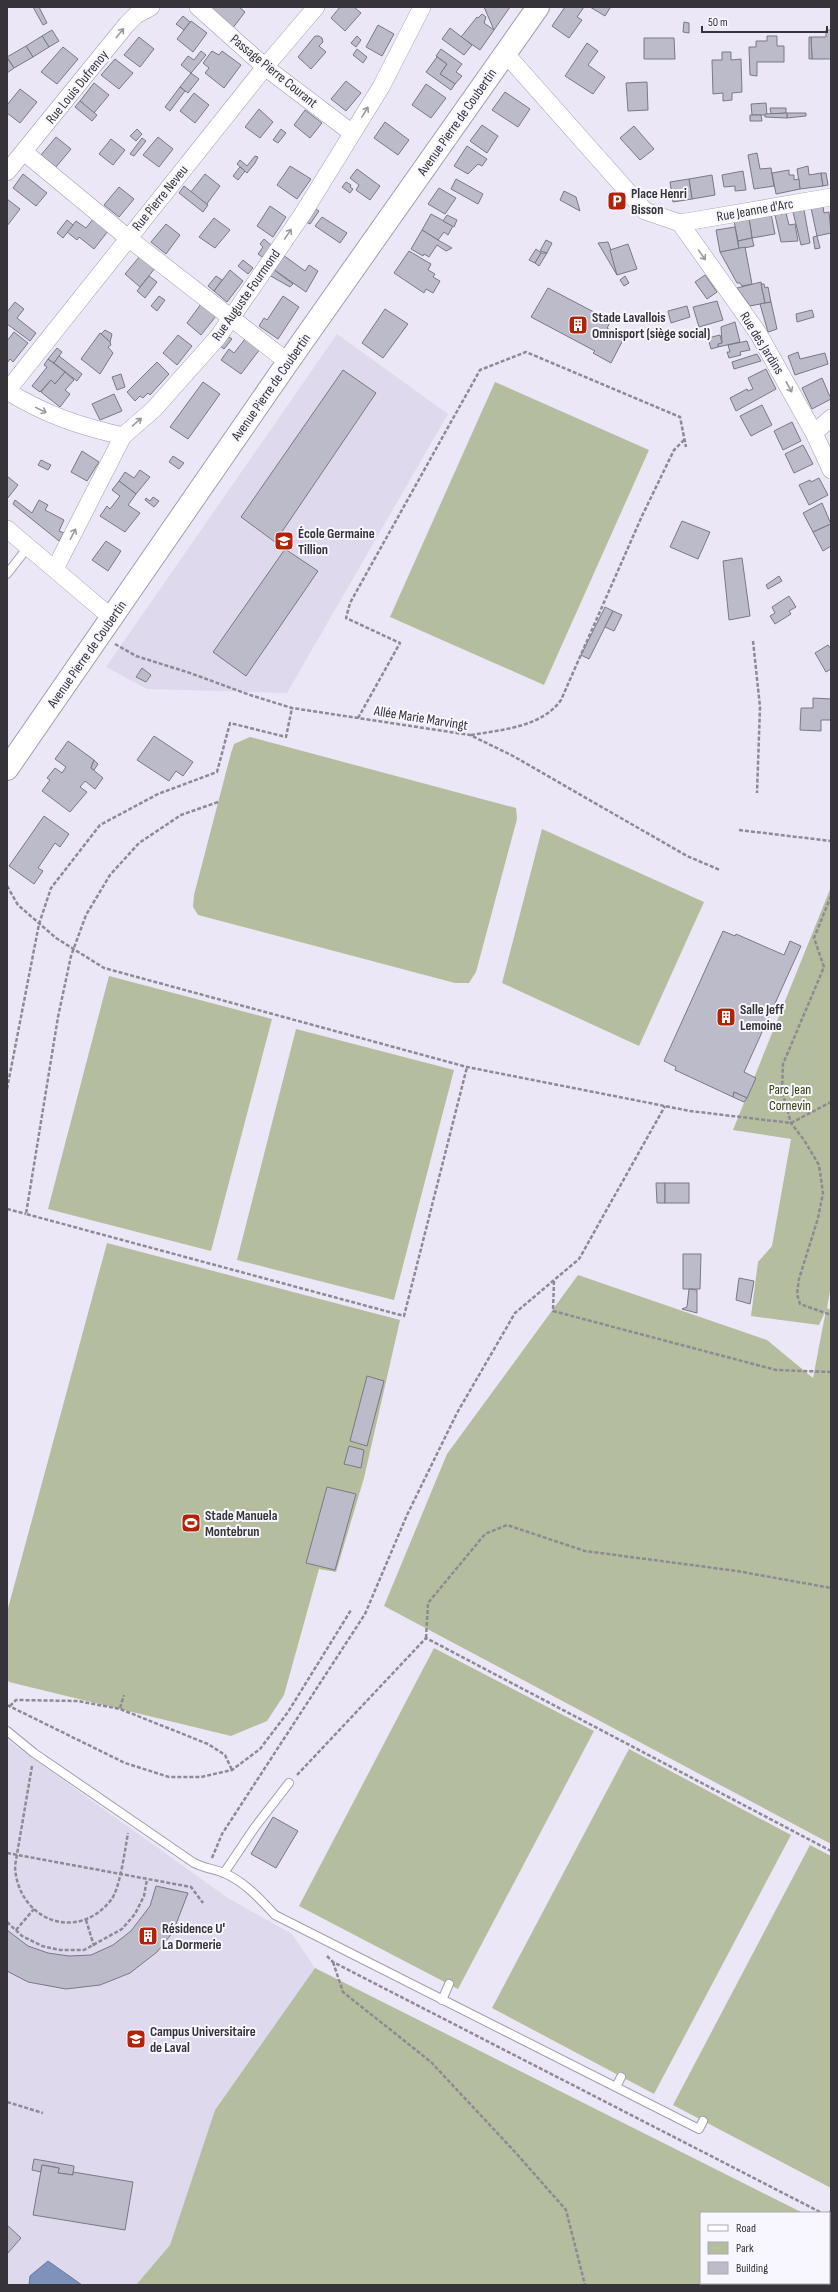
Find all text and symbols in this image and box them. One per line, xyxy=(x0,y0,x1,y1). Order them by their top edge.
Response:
scale bar xyxy=(702,8,827,34)
text: 50 m xyxy=(708,15,728,30)
one-way arrow xyxy=(115,28,124,39)
street label: Passage Pierre Courant xyxy=(227,31,321,111)
street label: Rue Louis Dufrenoy xyxy=(42,46,112,127)
street label: Avenue Pierre de Coubertin xyxy=(413,65,500,180)
one-way arrow xyxy=(361,107,369,118)
street label: Rue Pierre Neveu xyxy=(128,162,192,234)
place label: Place Henri Bisson xyxy=(631,185,687,218)
parking icon: Place Henri Bisson xyxy=(606,190,628,212)
street label: Rue Jeanne d'Arc xyxy=(715,195,795,225)
one-way arrow xyxy=(284,229,292,240)
street label: Rue Auguste Fourmond xyxy=(208,246,284,344)
one-way arrow xyxy=(698,249,706,260)
place label: Stade Lavallois Omnisport (siège social) xyxy=(592,309,710,342)
street label: Rue des Jardins xyxy=(736,309,788,377)
building icon: Stade Lavallois Omnisport (siège social) xyxy=(567,314,589,336)
street label: Avenue Pierre de Coubertin xyxy=(227,330,314,445)
one-way arrow xyxy=(785,381,793,393)
one-way arrow xyxy=(35,407,47,414)
one-way arrow xyxy=(132,418,143,427)
place label: École Germaine Tillion xyxy=(298,525,375,558)
one-way arrow xyxy=(69,528,77,540)
school or university icon: École Germaine Tillion xyxy=(273,530,295,552)
street label: Avenue Pierre de Coubertin xyxy=(43,597,130,712)
street label: Allée Marie Marvingt xyxy=(372,702,469,734)
place label: Salle Jeff Lemoine xyxy=(740,1001,784,1034)
building icon: Salle Jeff Lemoine xyxy=(715,1006,737,1028)
park label: Parc Jean Cornevin xyxy=(769,1081,811,1114)
place label: Stade Manuela Montebrun xyxy=(205,1507,278,1540)
sports icon: Stade Manuela Montebrun xyxy=(180,1512,202,1534)
place label: Résidence U' La Dormerie xyxy=(162,1920,226,1953)
building icon: Résidence U' La Dormerie xyxy=(137,1925,159,1947)
place label: Campus Universitaire de Laval xyxy=(150,2023,256,2056)
school or university icon: Campus Universitaire de Laval xyxy=(125,2028,147,2050)
legend xyxy=(700,2212,830,2284)
text: Road xyxy=(736,2221,756,2236)
text: Park xyxy=(736,2241,754,2256)
text: Building xyxy=(736,2261,768,2276)

